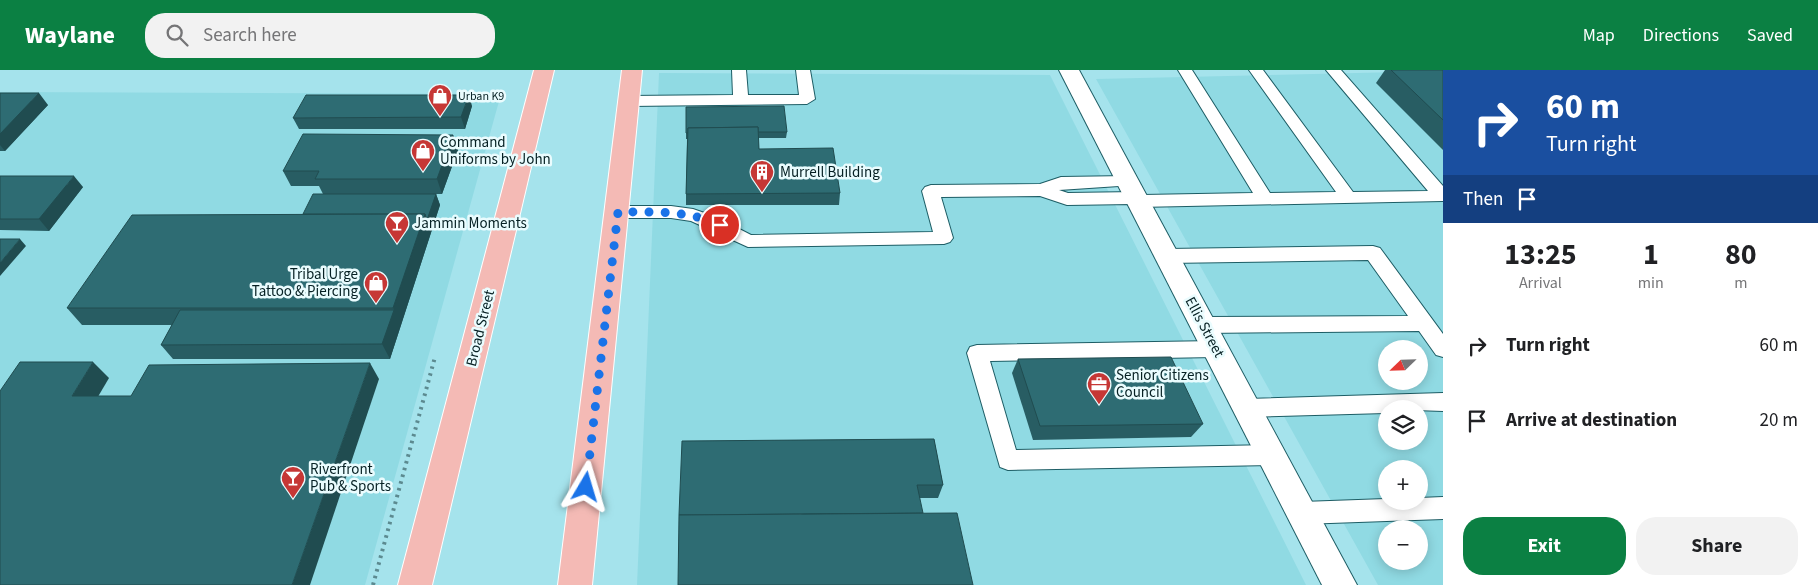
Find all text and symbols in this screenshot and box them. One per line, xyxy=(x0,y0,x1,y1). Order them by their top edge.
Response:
search box xyxy=(145,13,495,58)
text: Waylane xyxy=(25,18,115,53)
icon: search xyxy=(163,21,191,49)
text: Search here xyxy=(203,22,297,49)
text: Map xyxy=(1583,23,1615,48)
text: Directions xyxy=(1643,23,1719,48)
text: Saved xyxy=(1747,23,1793,48)
text: 60 m xyxy=(1546,82,1620,132)
shop icon: Urban K9 xyxy=(427,83,453,117)
place label: Urban K9 xyxy=(458,88,504,105)
icon: right xyxy=(1463,90,1528,155)
text: Turn right xyxy=(1546,128,1636,160)
place label: Command Uniforms by John xyxy=(440,132,551,170)
shop icon: Command Uniforms by John xyxy=(410,138,436,172)
building icon: Murrell Building xyxy=(749,159,775,193)
place label: Murrell Building xyxy=(780,162,880,183)
icon: arrive xyxy=(1513,185,1541,213)
text: Then xyxy=(1463,186,1503,213)
pin xyxy=(699,204,741,246)
bar icon: Jammin Moments xyxy=(384,210,410,244)
icon: arrive xyxy=(706,211,734,239)
place label: Jammin Moments xyxy=(414,213,527,234)
text: 13:25 xyxy=(1504,233,1577,276)
text: 1 xyxy=(1643,233,1659,276)
text: 80 xyxy=(1725,233,1757,276)
place label: Tribal Urge Tattoo & Piercing xyxy=(252,264,358,302)
shop icon: Tribal Urge Tattoo & Piercing xyxy=(363,270,389,304)
text: Arrival xyxy=(1519,272,1562,294)
text: min xyxy=(1638,272,1664,294)
text: m xyxy=(1734,272,1748,294)
street label: Broad Street xyxy=(461,288,500,369)
street label: Ellis Street xyxy=(1180,293,1229,361)
icon: right xyxy=(1463,332,1491,360)
text: Turn right xyxy=(1506,332,1590,359)
text: 60 m xyxy=(1760,332,1798,359)
north arrow xyxy=(1378,340,1428,390)
map controls xyxy=(1378,340,1428,570)
place label: Senior Citizens Council xyxy=(1116,365,1209,403)
office icon: Senior Citizens Council xyxy=(1086,371,1112,405)
button: layers xyxy=(1378,400,1428,450)
icon: arrive xyxy=(1463,407,1491,435)
text: Arrive at destination xyxy=(1506,407,1677,434)
text: 20 m xyxy=(1760,407,1798,434)
place label: Riverfront Pub & Sports xyxy=(310,459,391,497)
position arrow xyxy=(559,460,611,512)
button: + xyxy=(1378,460,1428,510)
bar icon: Riverfront Pub & Sports xyxy=(280,465,306,499)
button: Exit xyxy=(1463,517,1626,575)
button: Share xyxy=(1636,517,1798,575)
button: − xyxy=(1378,520,1428,570)

